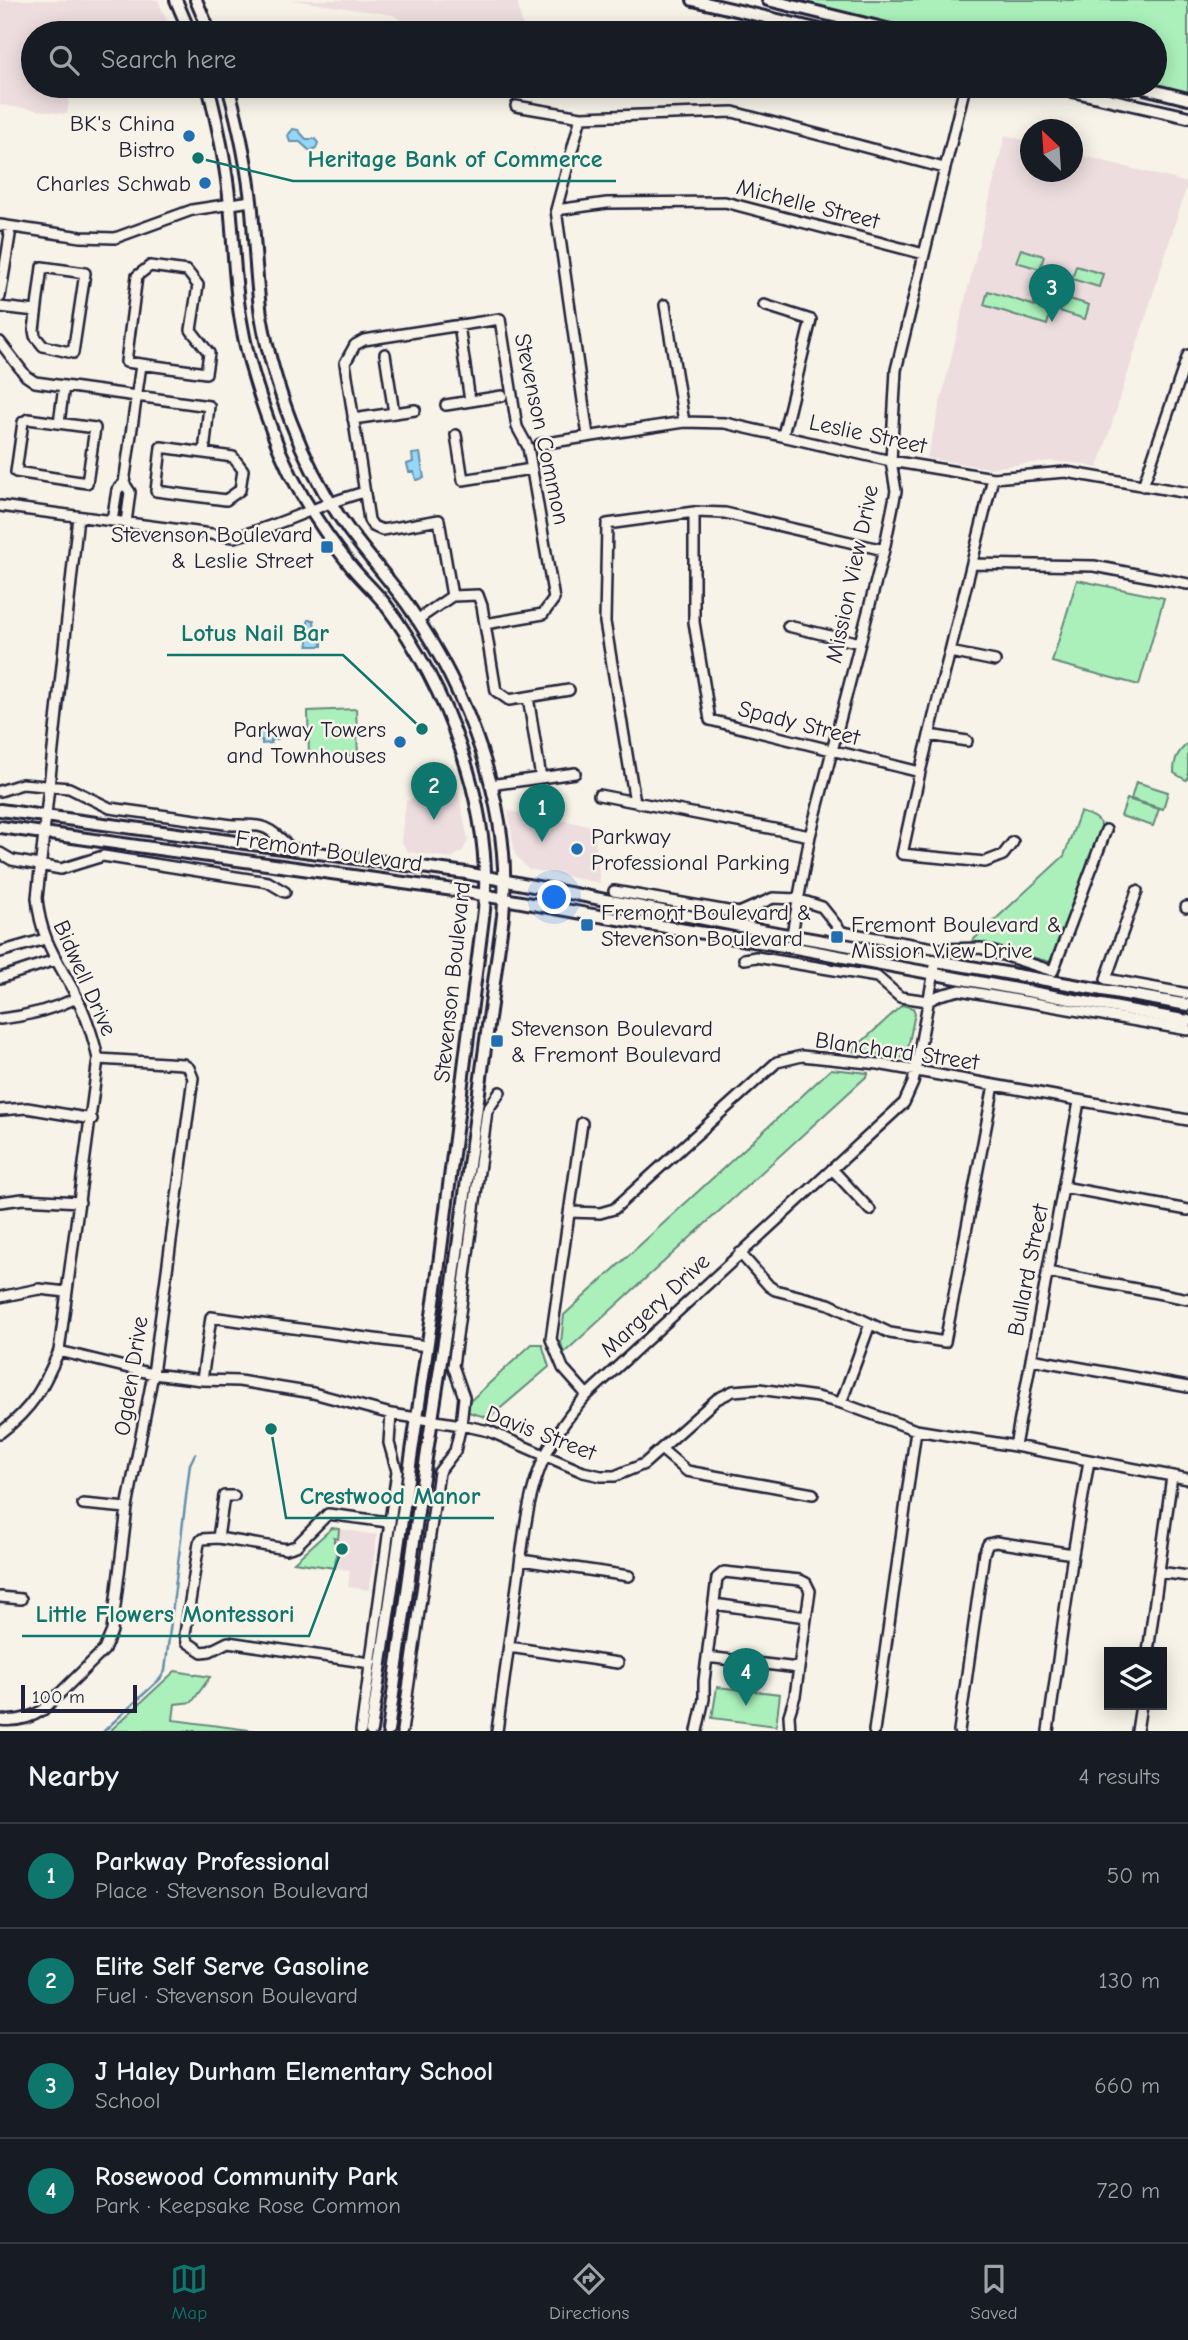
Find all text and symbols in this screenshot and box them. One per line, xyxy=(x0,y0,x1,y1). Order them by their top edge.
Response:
search box xyxy=(21,21,1167,98)
icon: search xyxy=(45,41,83,79)
text: Search here xyxy=(101,45,236,75)
place label: BK's China Bistro xyxy=(70,110,175,163)
north arrow xyxy=(1020,119,1083,182)
marker: BK's China Bistro xyxy=(181,128,197,144)
callout: Heritage Bank of Commerce xyxy=(293,136,616,181)
text: Heritage Bank of Commerce xyxy=(308,145,603,173)
place label: Charles Schwab xyxy=(36,170,191,197)
street label: Michelle Street xyxy=(734,173,884,235)
marker: Charles Schwab xyxy=(197,175,213,191)
pin: 3 xyxy=(1029,264,1075,322)
street label: Stevenson Common xyxy=(509,331,575,527)
street label: Leslie Street xyxy=(807,408,931,460)
street label: Mission View Drive xyxy=(820,482,884,666)
place label: Stevenson Boulevard & Leslie Street xyxy=(111,521,314,574)
marker: Stevenson Boulevard & Leslie Street xyxy=(319,539,335,555)
callout: Lotus Nail Bar xyxy=(167,610,343,655)
text: Lotus Nail Bar xyxy=(181,619,329,647)
street label: Spady Street xyxy=(735,695,864,752)
place label: Parkway Towers and Townhouses xyxy=(226,716,386,769)
marker: Parkway Towers and Townhouses xyxy=(392,734,408,750)
pin: 2 xyxy=(411,762,457,820)
pin: 1 xyxy=(519,784,565,842)
place label: Parkway Professional Parking xyxy=(591,823,790,876)
street label: Fremont Boulevard xyxy=(234,825,424,877)
marker: Parkway Professional Parking xyxy=(569,841,585,857)
street label: Stevenson Boulevard xyxy=(428,880,476,1084)
your location xyxy=(537,880,571,914)
place label: Fremont Boulevard & Stevenson Boulevard xyxy=(601,899,812,952)
place label: Fremont Boulevard & Mission View Drive xyxy=(851,911,1062,964)
street label: Bidwell Drive xyxy=(47,916,123,1040)
marker: Fremont Boulevard & Stevenson Boulevard xyxy=(579,917,595,933)
marker: Fremont Boulevard & Mission View Drive xyxy=(829,929,845,945)
place label: Stevenson Boulevard & Fremont Boulevard xyxy=(511,1015,722,1068)
street label: Blanchard Street xyxy=(813,1026,982,1076)
marker: Stevenson Boulevard & Fremont Boulevard xyxy=(489,1033,505,1049)
street label: Bullard Street xyxy=(1002,1200,1054,1338)
street label: Margery Drive xyxy=(595,1247,715,1363)
street label: Ogden Drive xyxy=(108,1314,154,1438)
street label: Davis Street xyxy=(482,1400,601,1467)
callout: Crestwood Manor xyxy=(286,1473,494,1518)
text: Crestwood Manor xyxy=(300,1482,481,1510)
callout: Little Flowers Montessori xyxy=(22,1591,309,1636)
text: Little Flowers Montessori xyxy=(35,1600,295,1628)
map controls xyxy=(1104,1647,1167,1710)
button: layers xyxy=(1104,1647,1167,1710)
pin: 4 xyxy=(723,1648,769,1706)
scale bar xyxy=(21,1682,136,1714)
text: 100 m xyxy=(32,1686,85,1708)
text: Nearby xyxy=(28,1759,119,1794)
text: 4 results xyxy=(1078,1763,1160,1790)
text: Parkway Professional xyxy=(95,1847,330,1877)
text: 1 xyxy=(46,1862,56,1889)
text: 50 m xyxy=(1107,1862,1160,1889)
text: Place · Stevenson Boulevard xyxy=(95,1877,369,1904)
text: Elite Self Serve Gasoline xyxy=(95,1952,369,1982)
text: 2 xyxy=(45,1967,57,1994)
text: 130 m xyxy=(1099,1967,1160,1994)
text: Fuel · Stevenson Boulevard xyxy=(95,1982,358,2009)
text: J Haley Durham Elementary School xyxy=(95,2057,493,2087)
text: 3 xyxy=(45,2072,57,2099)
text: 660 m xyxy=(1094,2072,1160,2099)
text: School xyxy=(95,2087,160,2114)
text: Rosewood Community Park xyxy=(95,2162,398,2192)
text: 4 xyxy=(46,2177,56,2204)
text: 720 m xyxy=(1096,2177,1160,2204)
text: Park · Keepsake Rose Common xyxy=(95,2192,401,2219)
tab: Map xyxy=(170,2260,208,2324)
tab: Directions xyxy=(549,2260,629,2324)
tab: Saved xyxy=(970,2260,1018,2324)

